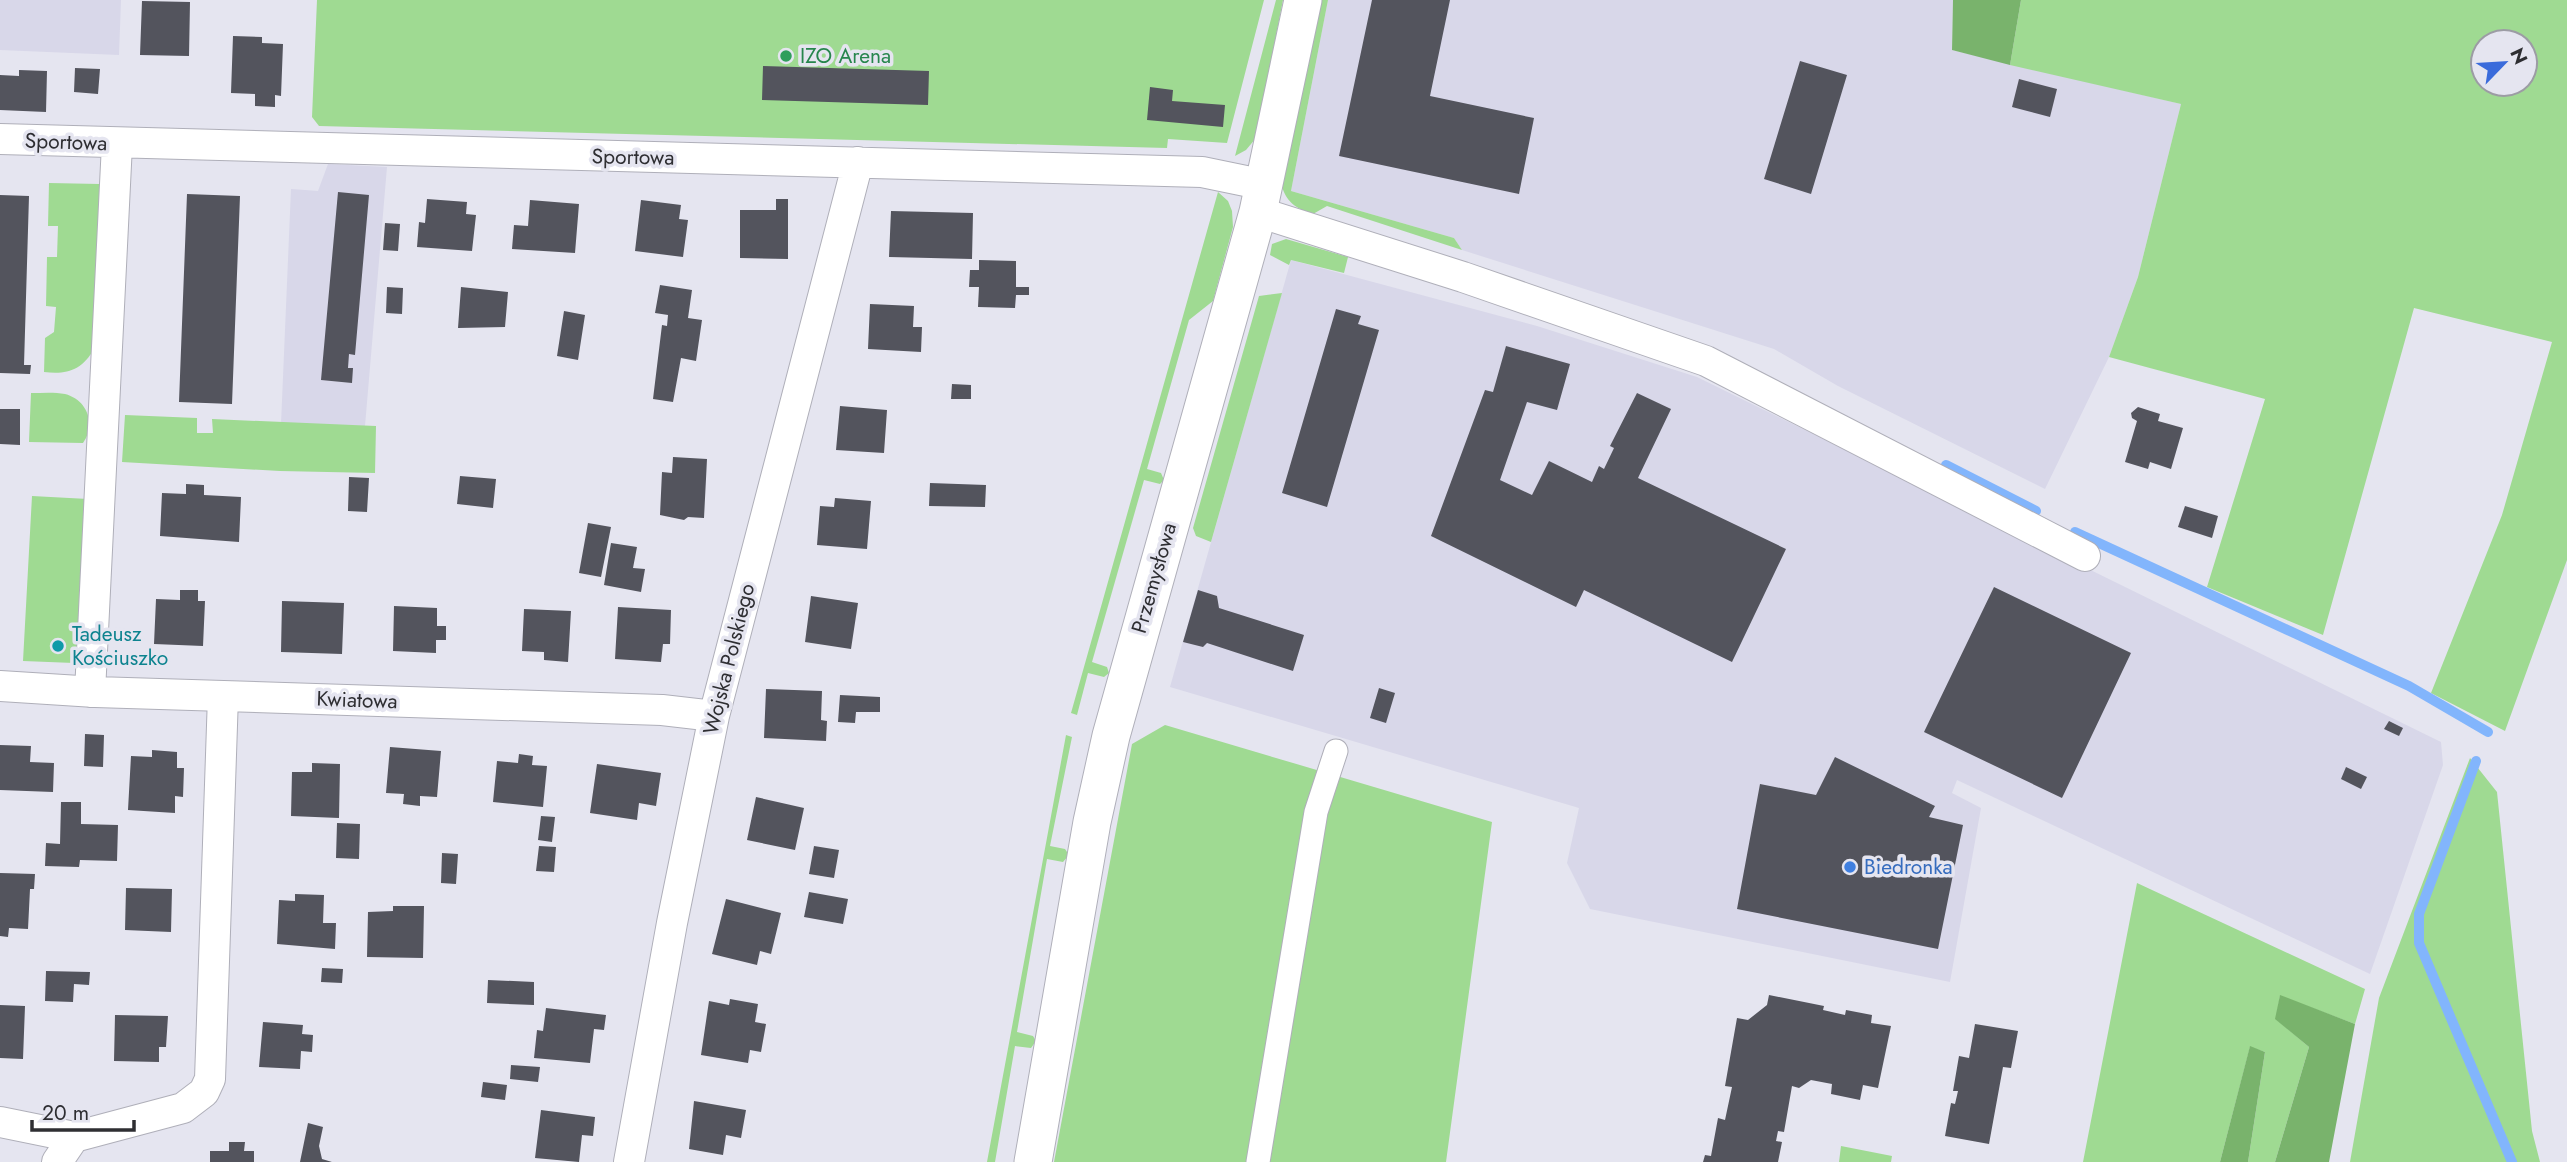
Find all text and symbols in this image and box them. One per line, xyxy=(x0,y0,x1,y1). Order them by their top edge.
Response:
north arrow xyxy=(2469,28,2539,98)
place label: IZO Arena xyxy=(800,41,891,71)
text: N xyxy=(2504,43,2534,69)
marker: IZO Arena xyxy=(778,48,794,64)
street label: Sportowa xyxy=(24,126,108,158)
street label: Sportowa xyxy=(591,141,675,173)
street label: Przemysłowa xyxy=(1124,519,1184,637)
street label: Wojska Polskiego xyxy=(696,580,762,738)
place label: Tadeusz Kościuszko xyxy=(72,619,168,673)
marker: Tadeusz Kościuszko xyxy=(50,638,66,654)
street label: Kwiatowa xyxy=(316,684,398,716)
place label: Biedronka xyxy=(1864,852,1953,882)
marker: Biedronka xyxy=(1842,859,1858,875)
scale bar xyxy=(32,1088,133,1132)
text: 20 m xyxy=(42,1098,89,1128)

